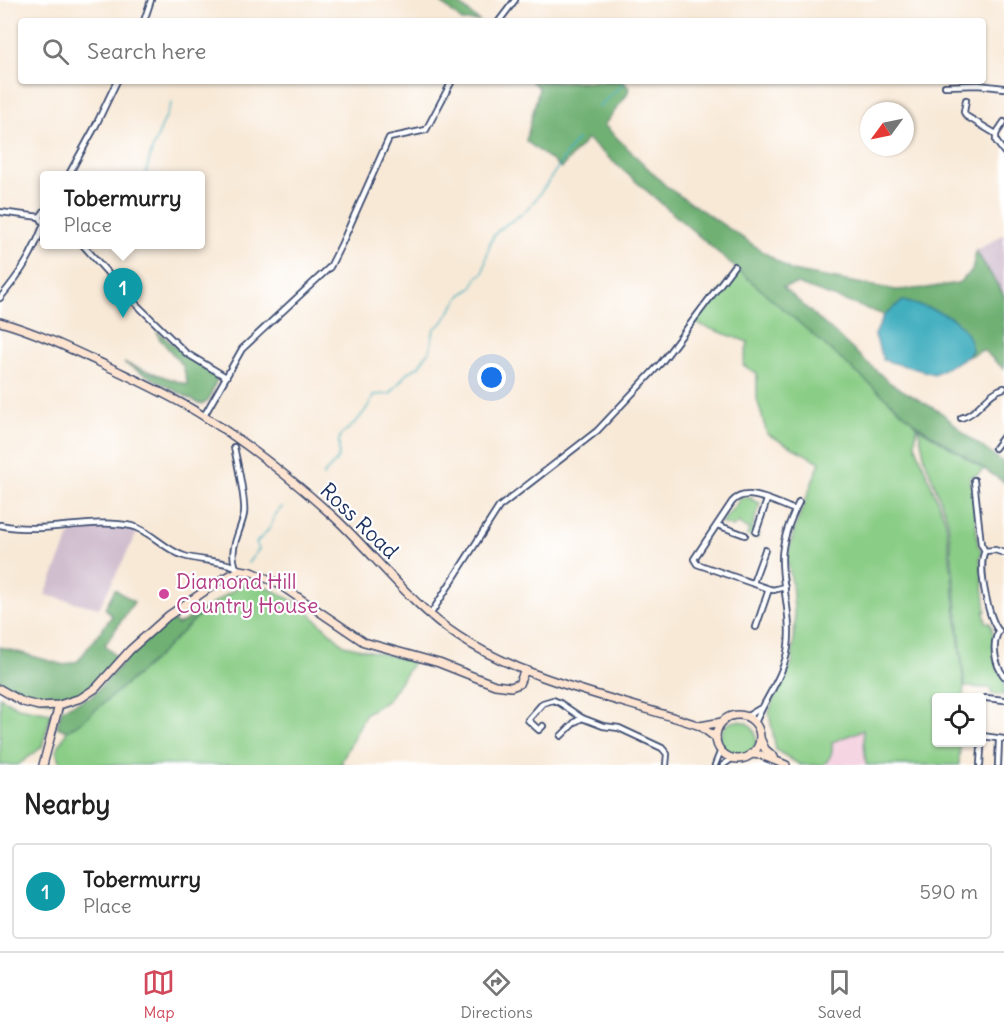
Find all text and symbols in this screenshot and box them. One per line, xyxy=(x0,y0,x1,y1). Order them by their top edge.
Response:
search box xyxy=(18,18,986,84)
icon: search xyxy=(39,35,72,68)
text: Search here xyxy=(87,37,206,65)
north arrow xyxy=(860,102,914,156)
popup xyxy=(40,171,205,249)
text: Tobermurry xyxy=(64,184,181,212)
text: Place xyxy=(64,212,112,237)
pin: 1 xyxy=(104,268,142,318)
your location xyxy=(477,363,506,392)
street label: Ross Road xyxy=(315,477,404,565)
place label: Diamond Hill Country House xyxy=(176,568,318,619)
marker: Diamond Hill Country House xyxy=(157,587,171,601)
map controls xyxy=(932,693,986,747)
button: locate xyxy=(932,693,986,747)
text: Nearby xyxy=(24,788,110,821)
text: Tobermurry xyxy=(83,865,201,893)
text: 1 xyxy=(42,879,49,904)
text: 590 m xyxy=(920,879,978,904)
text: Place xyxy=(83,893,131,918)
tab: Map xyxy=(142,966,175,1022)
tab: Directions xyxy=(460,966,533,1022)
tab: Saved xyxy=(818,966,862,1022)

